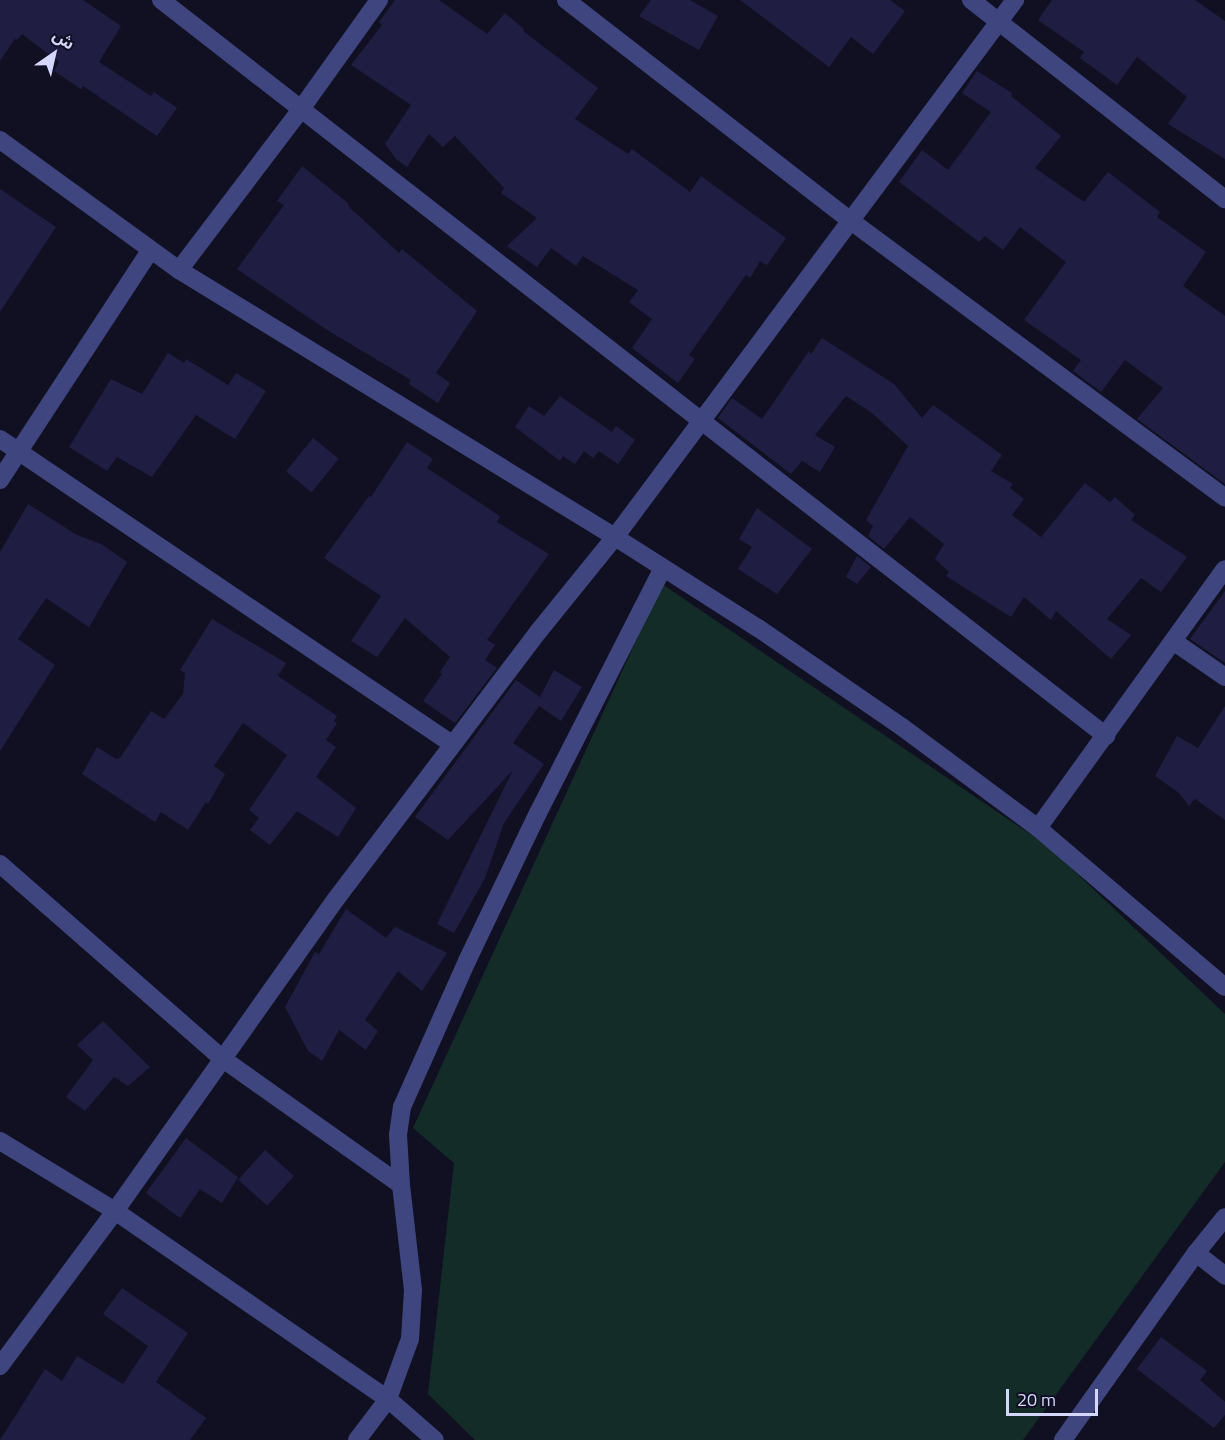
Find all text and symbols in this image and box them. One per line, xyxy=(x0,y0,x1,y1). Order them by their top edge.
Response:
text: ش xyxy=(48,23,80,55)
north arrow xyxy=(24,24,84,84)
scale bar xyxy=(1009,1377,1100,1415)
text: 20 m xyxy=(1017,1386,1056,1413)

